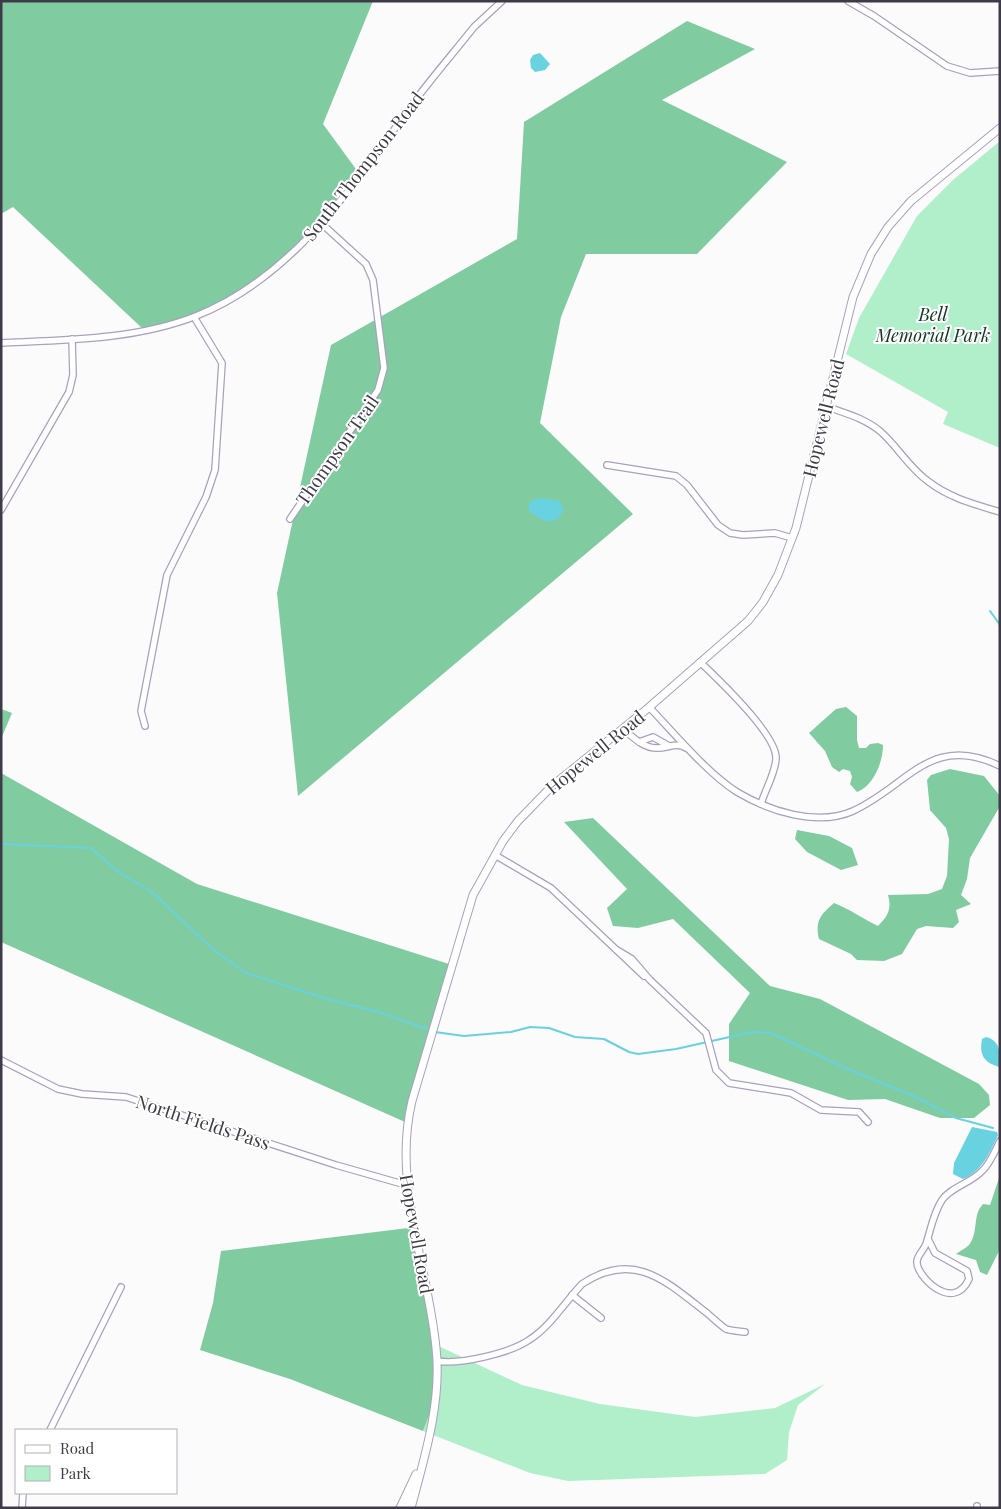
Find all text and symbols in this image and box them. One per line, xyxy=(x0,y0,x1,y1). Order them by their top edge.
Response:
street label: South Thompson Road xyxy=(297,86,429,246)
park label: Bell Memorial Park xyxy=(875,302,990,347)
street label: Hopewell Road xyxy=(797,356,849,480)
street label: Thompson Trail xyxy=(290,390,384,510)
street label: Hopewell Road xyxy=(540,704,650,799)
street label: North Fields Pass xyxy=(133,1089,273,1155)
street label: Hopewell Road xyxy=(395,1172,439,1296)
legend xyxy=(15,1429,178,1494)
text: Road xyxy=(60,1438,94,1458)
text: Park xyxy=(60,1463,92,1483)

